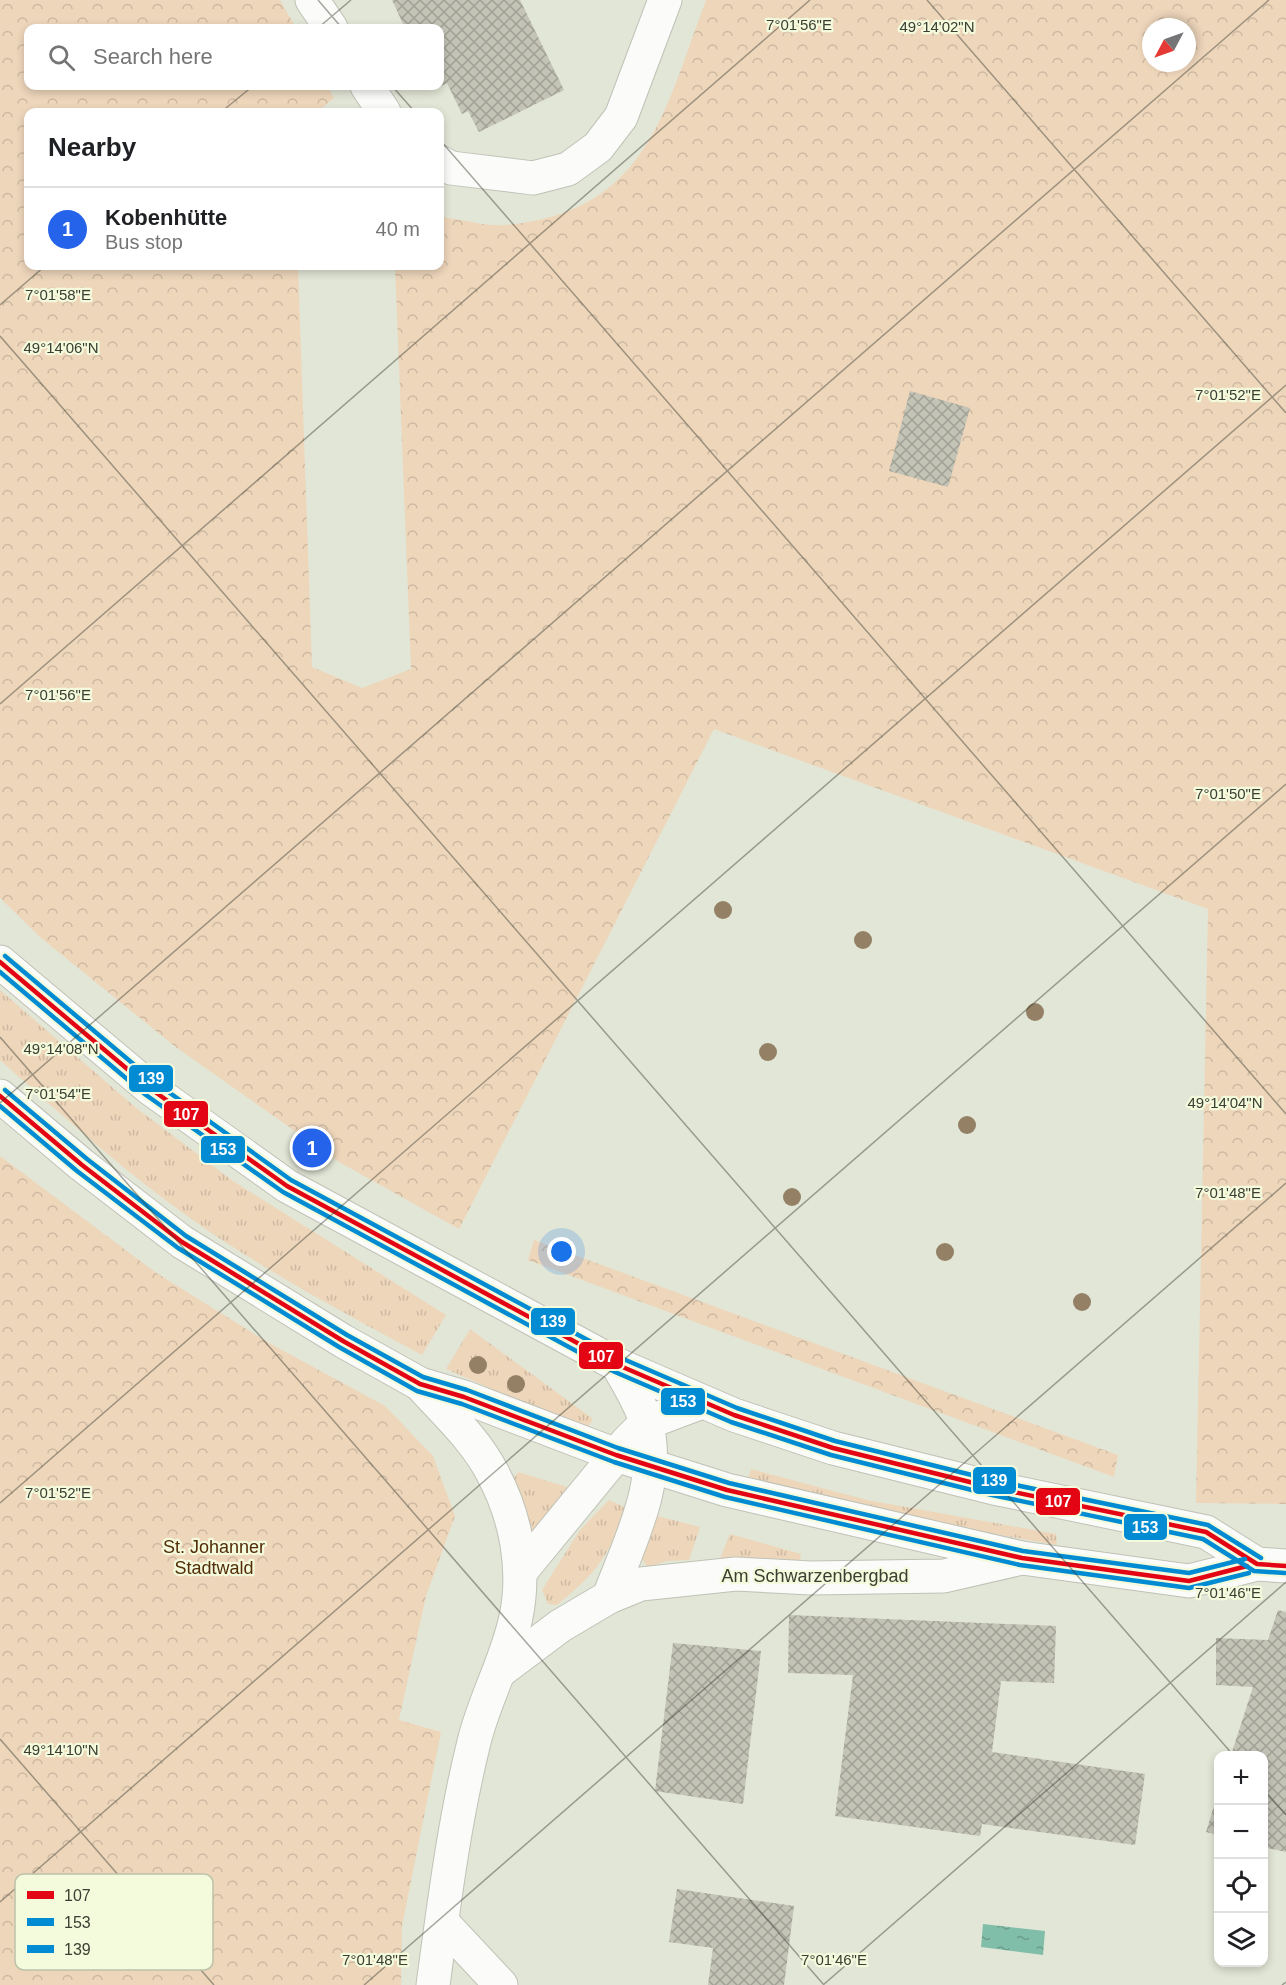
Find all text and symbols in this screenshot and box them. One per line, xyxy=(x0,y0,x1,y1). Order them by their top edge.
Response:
text: 7°01'56"E xyxy=(766,16,832,33)
text: 49°14'02"N xyxy=(899,18,975,35)
north arrow xyxy=(1142,18,1196,72)
search box xyxy=(24,24,444,90)
icon: search xyxy=(45,41,78,74)
text: Search here xyxy=(93,44,213,69)
text: Nearby xyxy=(48,132,136,162)
text: Kobenhütte xyxy=(105,205,227,230)
text: 1 xyxy=(62,218,73,240)
text: 40 m xyxy=(376,218,420,240)
text: Bus stop xyxy=(105,231,183,253)
text: 7°01'58"E xyxy=(25,286,91,303)
text: 49°14'06"N xyxy=(23,339,99,356)
text: 7°01'52"E xyxy=(1195,386,1261,403)
text: 7°01'56"E xyxy=(25,686,91,703)
text: 7°01'50"E xyxy=(1195,785,1261,802)
text: 49°14'08"N xyxy=(23,1040,99,1057)
line badge: 139 xyxy=(128,1064,174,1093)
text: 139 xyxy=(138,1070,164,1087)
text: 7°01'54"E xyxy=(25,1085,91,1102)
text: 49°14'04"N xyxy=(1187,1094,1263,1111)
line badge: 107 xyxy=(163,1100,209,1128)
text: 107 xyxy=(173,1106,199,1123)
pin: 1 xyxy=(292,1126,332,1170)
line badge: 153 xyxy=(200,1135,246,1164)
text: 153 xyxy=(210,1141,236,1158)
text: 7°01'48"E xyxy=(1195,1184,1261,1201)
your location xyxy=(547,1237,576,1266)
line badge: 139 xyxy=(530,1307,576,1336)
text: 139 xyxy=(540,1313,566,1330)
line badge: 107 xyxy=(578,1341,624,1370)
text: 107 xyxy=(588,1348,614,1365)
line badge: 153 xyxy=(660,1387,706,1416)
text: 153 xyxy=(670,1393,696,1410)
line badge: 139 xyxy=(972,1466,1017,1495)
text: 139 xyxy=(981,1472,1007,1489)
text: 7°01'52"E xyxy=(25,1484,91,1501)
line badge: 107 xyxy=(1035,1487,1081,1516)
text: 107 xyxy=(1045,1493,1071,1510)
line badge: 153 xyxy=(1123,1513,1168,1541)
text: 153 xyxy=(1132,1519,1158,1536)
park label: St. Johanner Stadtwald xyxy=(163,1537,265,1578)
street label: Am Schwarzenbergbad xyxy=(721,1566,909,1586)
text: 7°01'46"E xyxy=(1195,1584,1261,1601)
text: 49°14'10"N xyxy=(23,1741,99,1758)
map controls xyxy=(1214,1751,1268,1967)
button: + xyxy=(1214,1751,1268,1805)
button: − xyxy=(1214,1805,1268,1859)
button: locate xyxy=(1214,1859,1268,1913)
legend xyxy=(15,1874,213,1970)
text: 107 xyxy=(64,1887,91,1904)
button: layers xyxy=(1214,1913,1268,1967)
text: 153 xyxy=(64,1914,91,1931)
text: 139 xyxy=(64,1941,91,1958)
text: 7°01'48"E xyxy=(342,1951,408,1968)
text: 7°01'46"E xyxy=(801,1951,867,1968)

